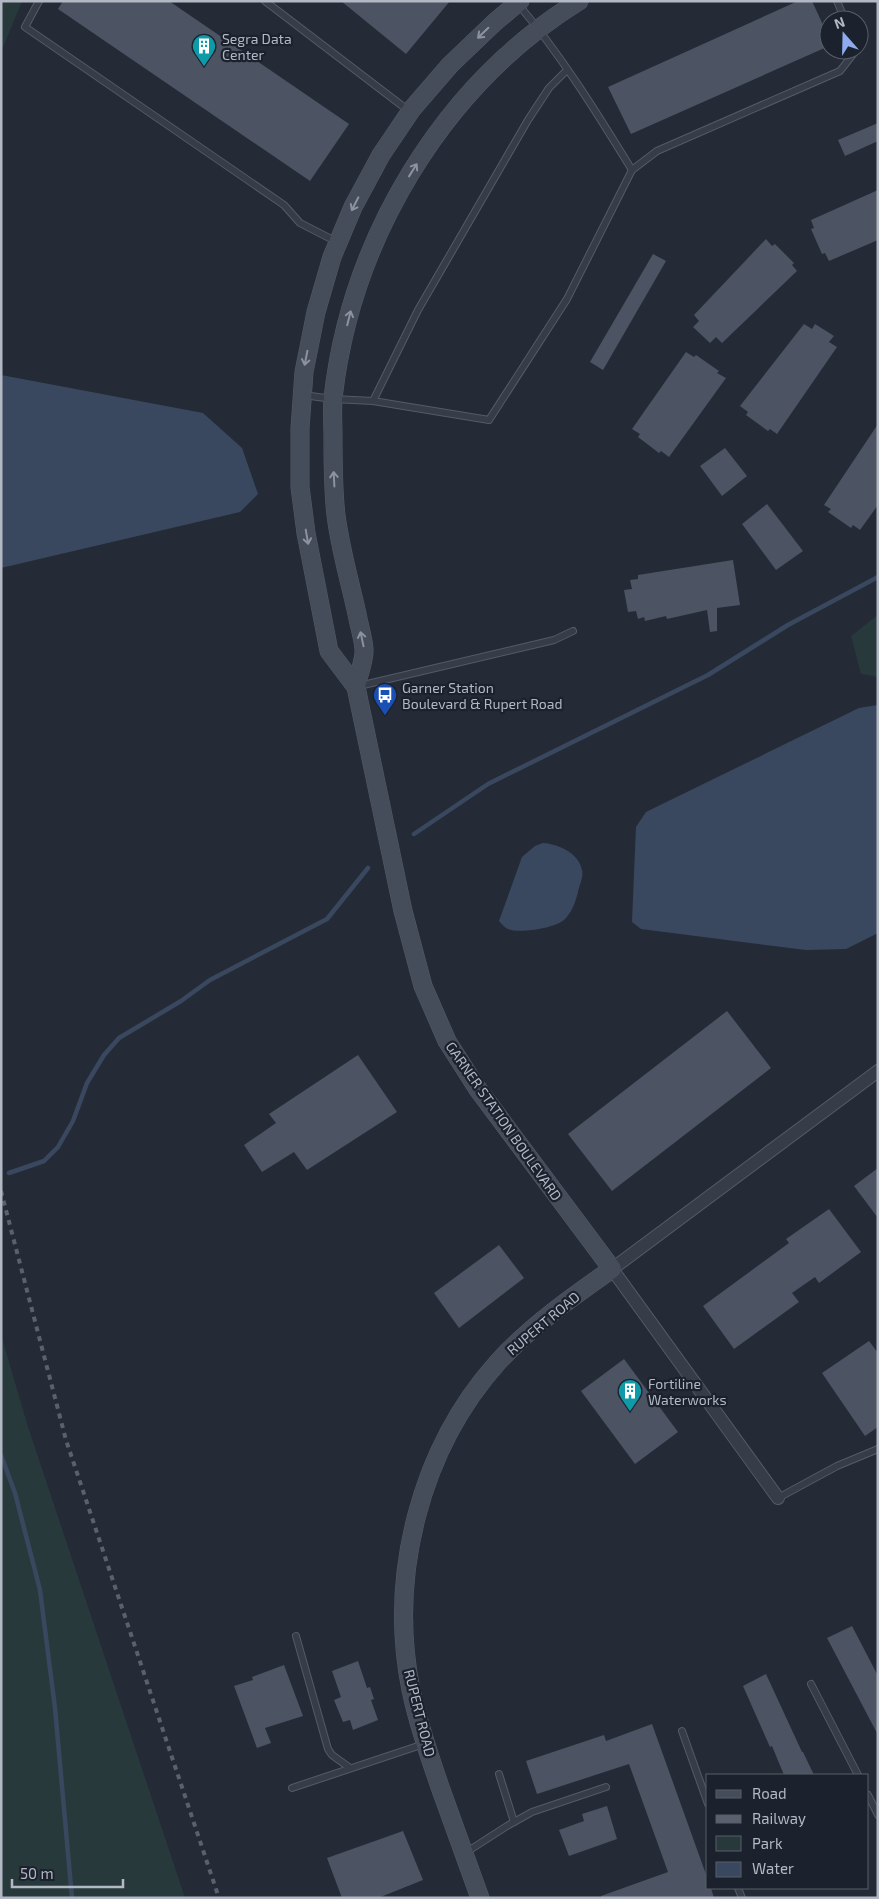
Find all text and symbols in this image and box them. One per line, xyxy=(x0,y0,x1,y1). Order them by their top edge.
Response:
north arrow xyxy=(819,10,869,60)
text: N xyxy=(832,13,847,32)
one-way arrow xyxy=(477,27,490,39)
place label: Segra Data Center xyxy=(222,30,292,63)
building icon: Segra Data Center xyxy=(191,33,217,67)
one-way arrow xyxy=(408,163,418,177)
one-way arrow xyxy=(350,196,359,211)
one-way arrow xyxy=(345,311,355,327)
one-way arrow xyxy=(301,350,311,366)
one-way arrow xyxy=(330,471,339,487)
one-way arrow xyxy=(302,529,312,545)
one-way arrow xyxy=(357,631,366,647)
place label: Garner Station Boulevard & Rupert Road xyxy=(402,679,562,712)
bus stop icon: Garner Station Boulevard & Rupert Road xyxy=(372,682,398,716)
street label: GARNER STATION BOULEVARD xyxy=(443,1038,565,1204)
street label: RUPERT ROAD xyxy=(503,1288,583,1358)
place label: Fortiline Waterworks xyxy=(648,1375,727,1408)
building icon: Fortiline Waterworks xyxy=(617,1378,643,1412)
street label: RUPERT ROAD xyxy=(401,1668,439,1758)
legend xyxy=(706,1774,869,1889)
text: Road xyxy=(752,1784,787,1802)
text: Railway xyxy=(752,1809,806,1827)
text: Park xyxy=(752,1834,783,1852)
scale bar xyxy=(12,1856,124,1888)
text: Water xyxy=(752,1859,794,1877)
text: 50 m xyxy=(20,1864,54,1882)

